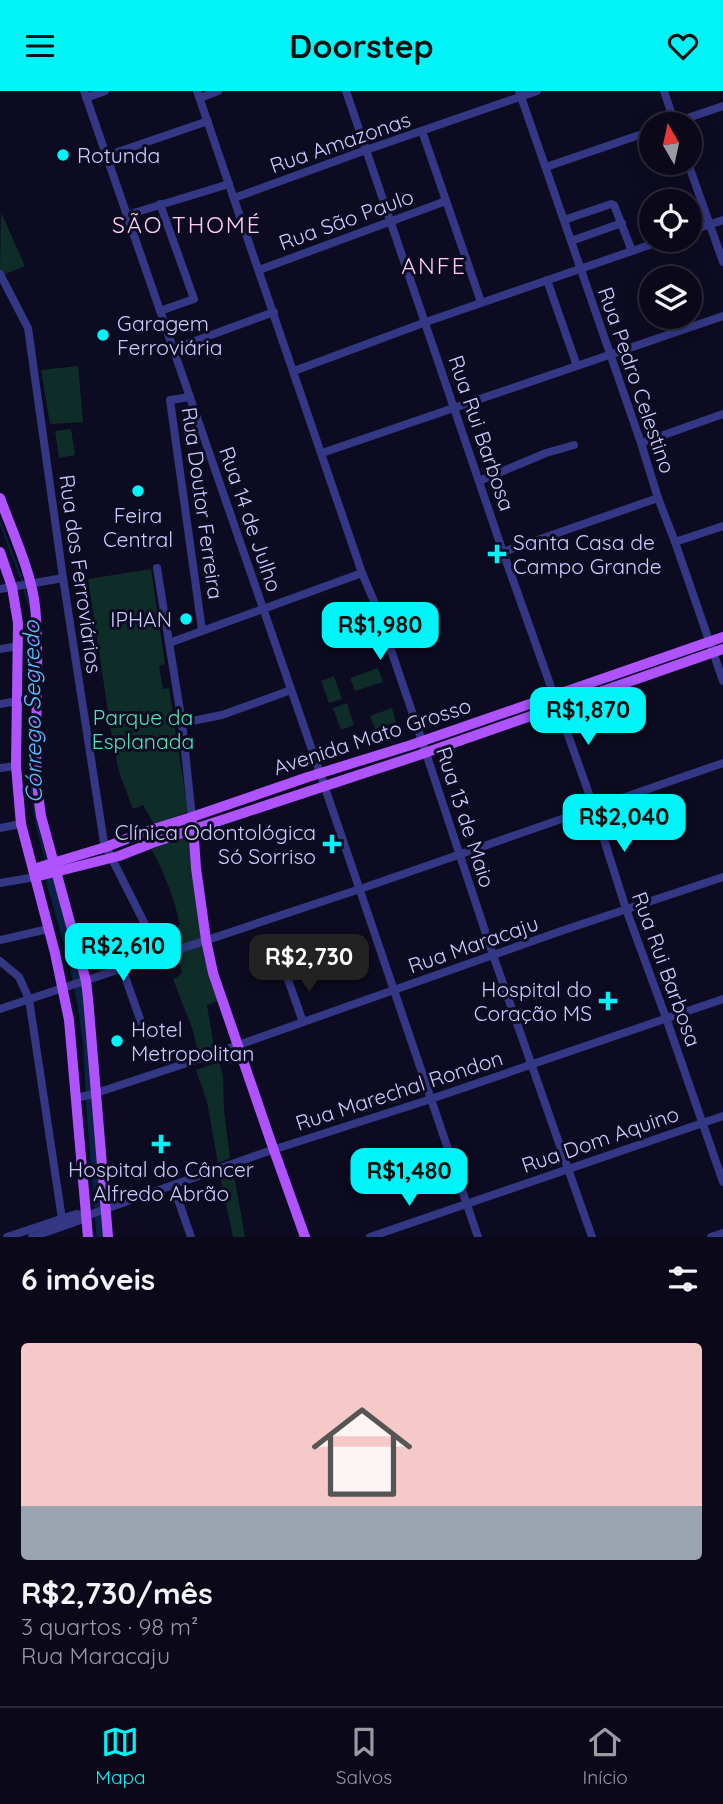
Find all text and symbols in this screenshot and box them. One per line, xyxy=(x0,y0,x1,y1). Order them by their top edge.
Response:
text: Doorstep xyxy=(289,26,434,66)
icon: menu xyxy=(21,27,59,65)
icon: heart xyxy=(664,27,702,65)
street label: Rua Amazonas xyxy=(266,106,414,178)
north arrow xyxy=(639,112,702,175)
map controls xyxy=(639,112,702,329)
place label: Rotunda xyxy=(77,142,160,168)
marker: Rotunda xyxy=(55,147,71,163)
street label: Rua São Paulo xyxy=(275,183,417,255)
button: locate xyxy=(639,189,702,252)
district label: SÃO THOMÉ xyxy=(112,210,262,239)
district label: ANFE xyxy=(401,251,467,280)
button: layers xyxy=(639,266,702,329)
street label: Rua Pedro Celestino xyxy=(593,283,681,477)
place label: Garagem Ferroviária xyxy=(117,310,222,360)
marker: Garagem Ferroviária xyxy=(95,327,111,343)
street label: Rua Rui Barbosa xyxy=(443,352,521,514)
street label: Rua Doutor Ferreira xyxy=(177,405,229,601)
street label: Rua 14 de Julho xyxy=(214,443,288,595)
street label: Rua dos Ferroviários xyxy=(54,473,108,675)
marker: Feira Central xyxy=(130,483,146,499)
place label: Feira Central xyxy=(103,502,173,552)
place label: Santa Casa de Campo Grande xyxy=(513,529,662,579)
marker: Santa Casa de Campo Grande xyxy=(487,544,507,564)
pin: R$1,980 xyxy=(315,603,445,662)
place label: IPHAN xyxy=(110,606,172,632)
text: R$1,980 xyxy=(338,610,422,639)
marker: IPHAN xyxy=(178,611,194,627)
water label: Córrego Segredo xyxy=(16,619,48,803)
pin: R$1,870 xyxy=(523,687,653,747)
street label: Avenida Mato Grosso xyxy=(270,692,474,780)
text: R$1,870 xyxy=(546,695,630,724)
park label: Parque da Esplanada xyxy=(92,704,194,754)
street label: Rua 13 de Maio xyxy=(431,743,501,891)
pin: R$2,040 xyxy=(559,795,689,854)
text: R$2,040 xyxy=(579,802,669,831)
place label: Clínica Odontológica Só Sorriso xyxy=(115,819,316,869)
marker: Clínica Odontológica Só Sorriso xyxy=(322,834,342,854)
street label: Rua Rui Barbosa xyxy=(627,888,707,1050)
street label: Rua Maracaju xyxy=(404,910,542,978)
pin: R$2,610 xyxy=(58,923,188,983)
text: R$2,610 xyxy=(81,931,165,960)
pin: R$2,730 xyxy=(244,935,374,994)
text: R$2,730 xyxy=(265,942,353,971)
place label: Hospital do Coração MS xyxy=(474,976,592,1026)
marker: Hospital do Coração MS xyxy=(598,991,618,1011)
place label: Hotel Metropolitan xyxy=(131,1016,254,1066)
marker: Hotel Metropolitan xyxy=(109,1033,125,1049)
street label: Rua Marechal Rondon xyxy=(292,1044,506,1136)
street label: Rua Dom Aquino xyxy=(518,1100,682,1178)
marker: Hospital do Câncer Alfredo Abrão xyxy=(151,1134,171,1154)
pin: R$1,480 xyxy=(344,1149,474,1208)
place label: Hospital do Câncer Alfredo Abrão xyxy=(68,1156,254,1206)
text: R$1,480 xyxy=(366,1156,452,1185)
text: 6 imóveis xyxy=(21,1260,155,1298)
icon: filters xyxy=(664,1260,702,1298)
icon: home xyxy=(299,1389,425,1515)
text: R$2,730/mês xyxy=(21,1574,213,1612)
text: 3 quartos · 98 m² xyxy=(21,1612,198,1641)
text: Rua Maracaju xyxy=(21,1641,170,1670)
tab: Mapa xyxy=(95,1723,145,1789)
tab: Salvos xyxy=(336,1723,392,1789)
tab: Início xyxy=(583,1723,628,1789)

